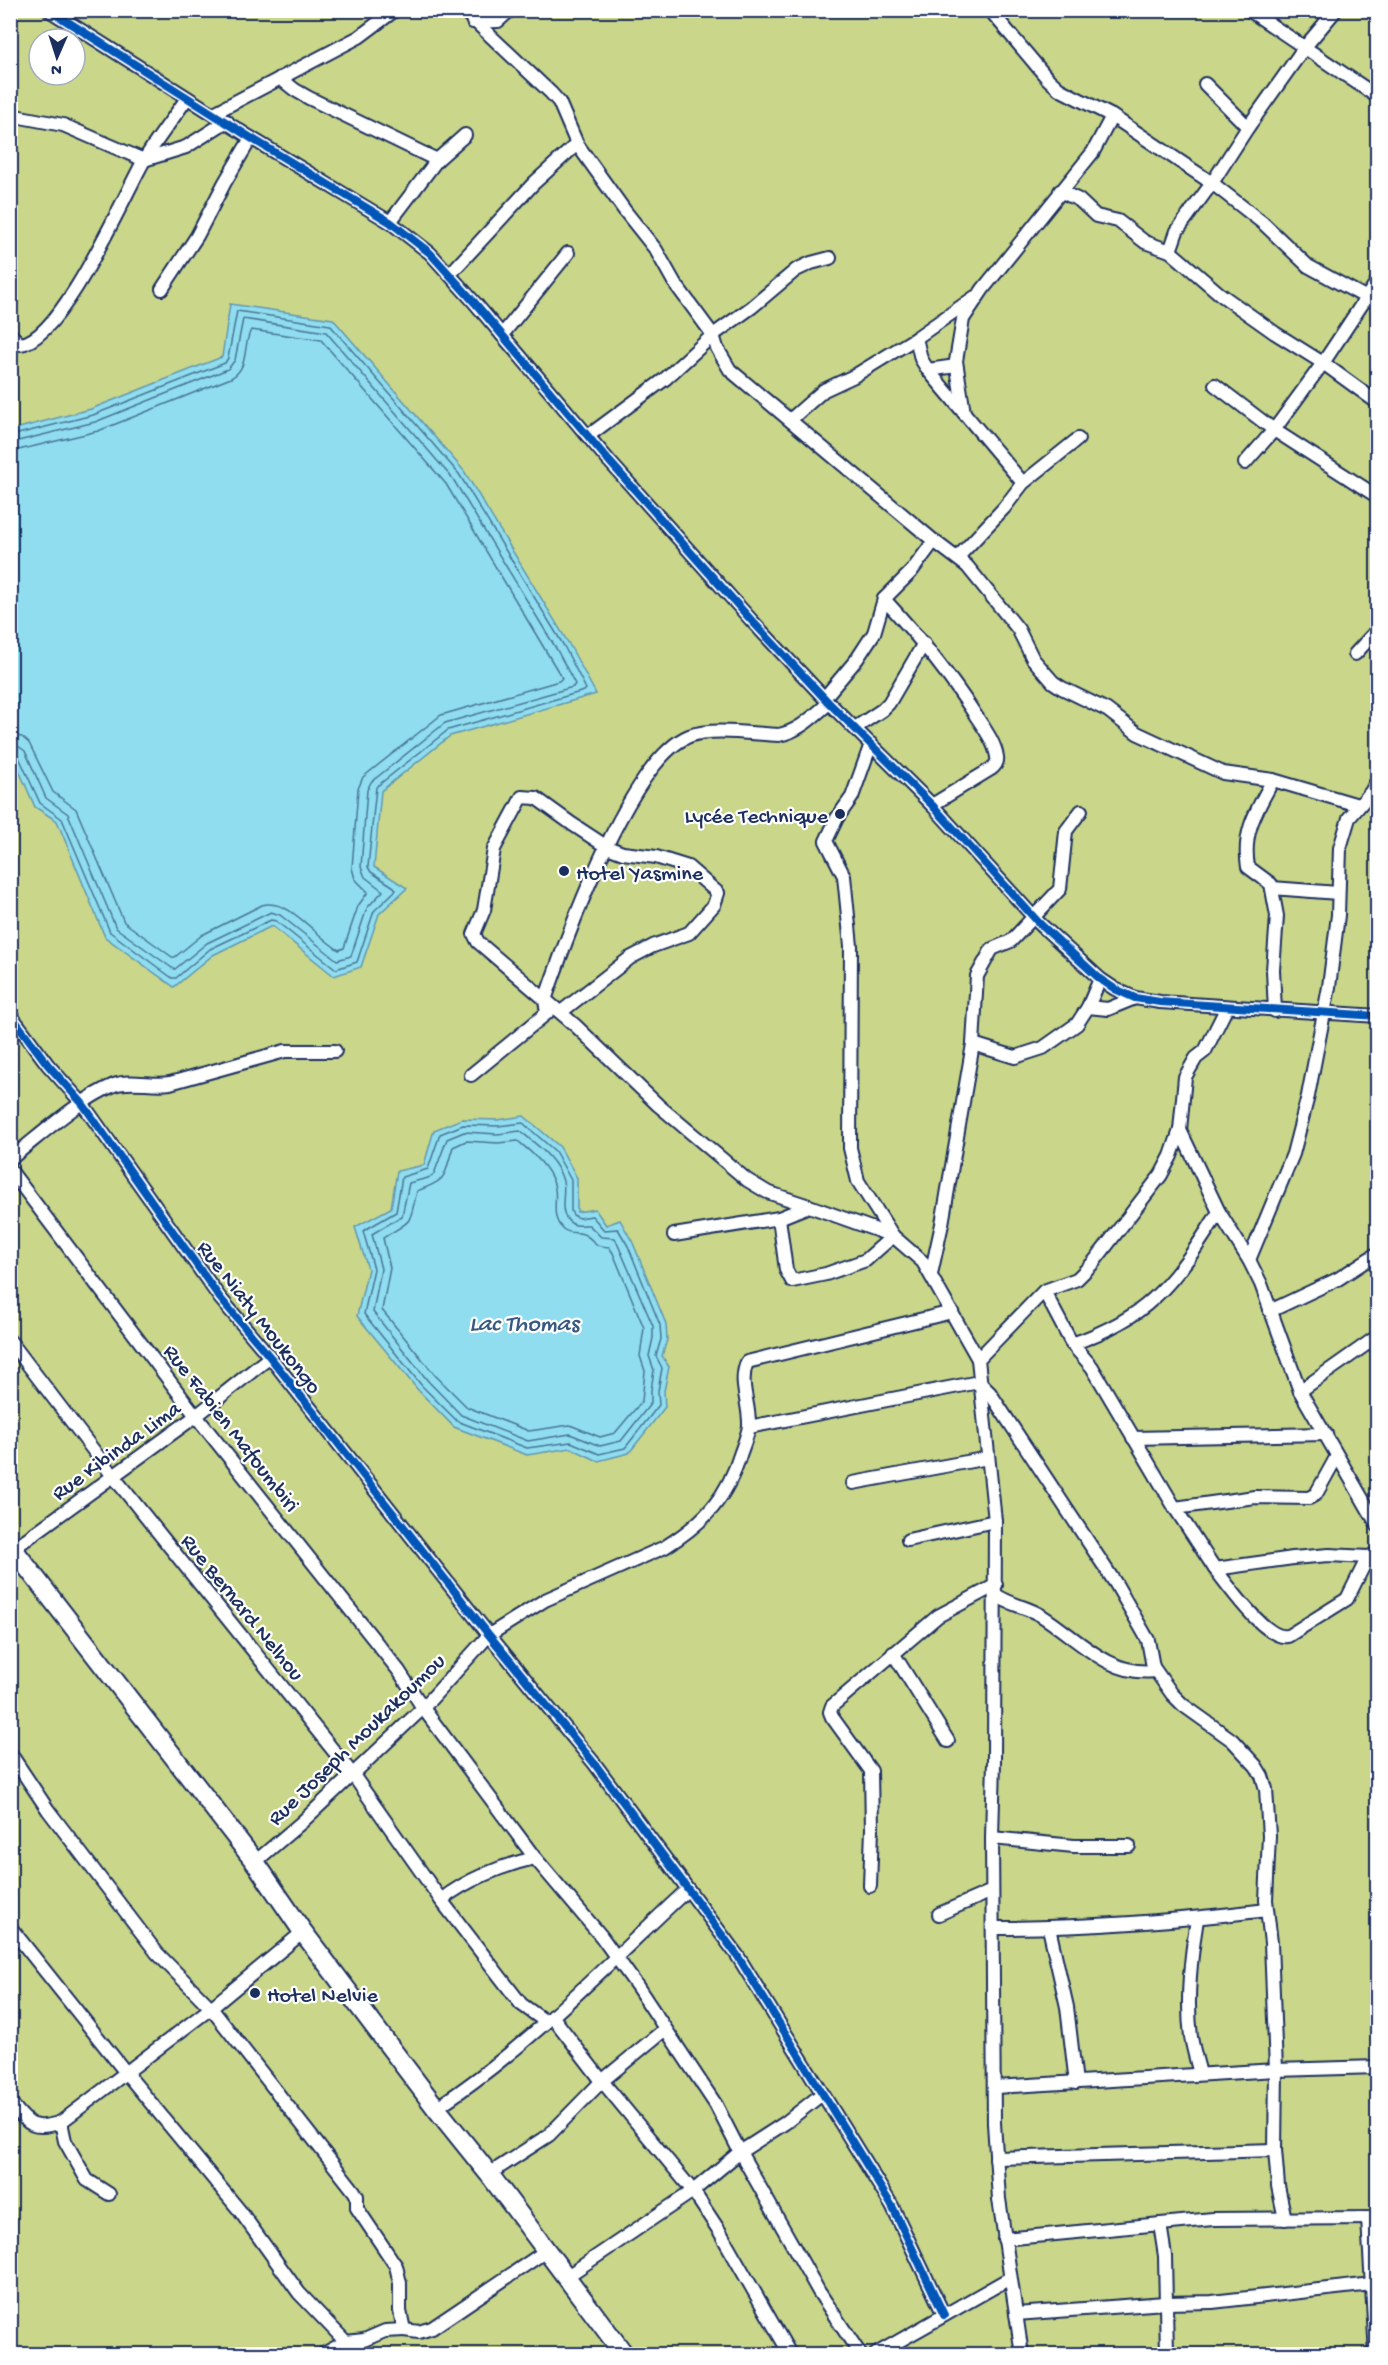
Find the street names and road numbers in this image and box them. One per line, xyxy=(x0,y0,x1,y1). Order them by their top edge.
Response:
street label: Rue Niaty Moukongo xyxy=(190,1237,326,1400)
street label: Rue Fabien Mafoumbiri xyxy=(156,1340,303,1519)
street label: Rue Kibinda Lima xyxy=(48,1396,188,1508)
street label: Rue Bernard Nelhou xyxy=(174,1530,308,1687)
street label: Rue Joseph Moukakoumou xyxy=(264,1649,452,1832)

